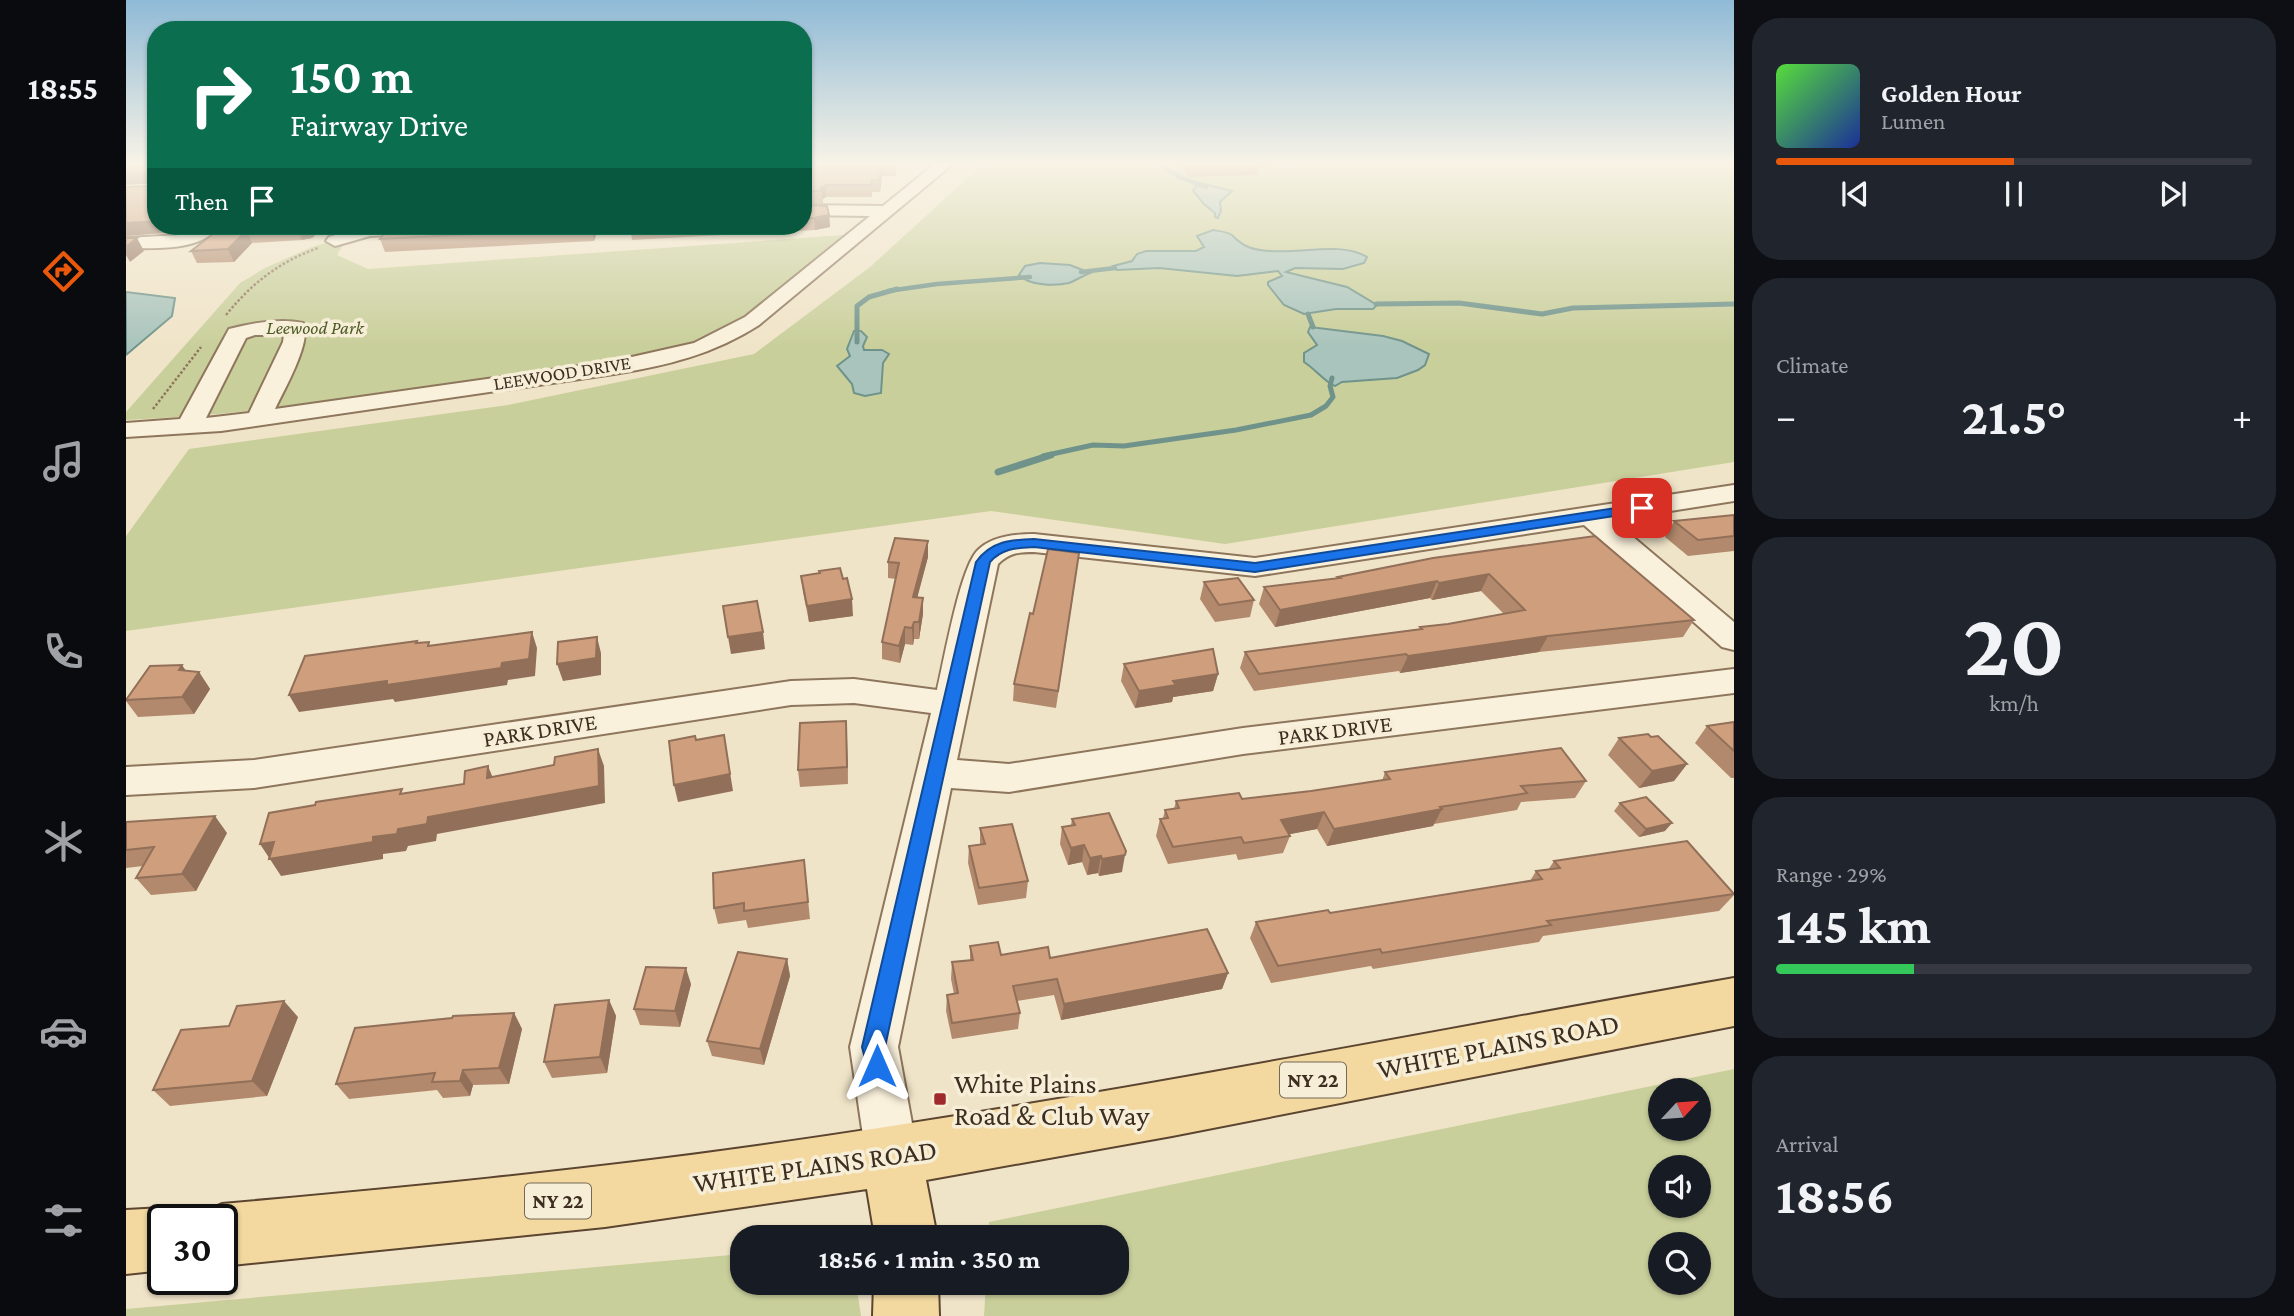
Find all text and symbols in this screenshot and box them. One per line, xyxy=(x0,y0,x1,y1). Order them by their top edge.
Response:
icon: right xyxy=(175,49,266,140)
text: 150 m xyxy=(290,49,413,104)
text: 18:55 xyxy=(28,70,98,106)
text: Golden Hour xyxy=(1881,79,2022,108)
text: Fairway Drive xyxy=(290,107,468,143)
text: Lumen xyxy=(1881,108,1945,134)
icon: previous xyxy=(1836,175,1874,213)
icon: pause xyxy=(1995,175,2033,213)
icon: next xyxy=(2154,175,2192,213)
icon: arrive xyxy=(243,182,281,220)
text: Then xyxy=(175,187,229,216)
icon: directions xyxy=(39,247,88,296)
park label: Leewood Park xyxy=(266,317,365,338)
street label: LEEWOOD DRIVE xyxy=(492,352,632,394)
text: Climate xyxy=(1776,352,1848,378)
text: 21.5° xyxy=(1962,387,2067,445)
text: − xyxy=(1776,395,1796,437)
text: + xyxy=(2232,395,2252,437)
icon: music xyxy=(39,437,88,486)
pin xyxy=(1612,478,1672,538)
icon: arrive xyxy=(1623,489,1661,527)
text: 20 xyxy=(1963,593,2065,695)
icon: phone xyxy=(39,627,88,676)
text: km/h xyxy=(1989,690,2039,716)
street label: PARK DRIVE xyxy=(481,708,599,752)
street label: PARK DRIVE xyxy=(1276,710,1394,750)
icon: climate xyxy=(39,817,88,866)
text: Range · 29% xyxy=(1776,861,1886,887)
text: 145 km xyxy=(1776,896,1931,954)
icon: car xyxy=(39,1007,88,1056)
street label: WHITE PLAINS ROAD xyxy=(1374,1007,1622,1085)
position arrow xyxy=(840,1029,914,1103)
road number: NY 22 xyxy=(1280,1062,1346,1098)
place label: White Plains Road & Club Way xyxy=(954,1068,1150,1131)
north arrow xyxy=(1648,1078,1712,1141)
map controls xyxy=(1648,1078,1711,1295)
marker: White Plains Road & Club Way xyxy=(932,1091,948,1107)
text: Arrival xyxy=(1776,1131,1839,1157)
street label: WHITE PLAINS ROAD xyxy=(691,1134,939,1198)
button: sound xyxy=(1648,1155,1711,1218)
text: 18:56 xyxy=(1776,1166,1894,1224)
road number: NY 22 xyxy=(525,1184,591,1218)
icon: filters xyxy=(39,1196,88,1245)
speed limit sign: 30 xyxy=(147,1204,238,1295)
button: search xyxy=(1648,1232,1711,1295)
text: 18:56 · 1 min · 350 m xyxy=(819,1245,1040,1274)

